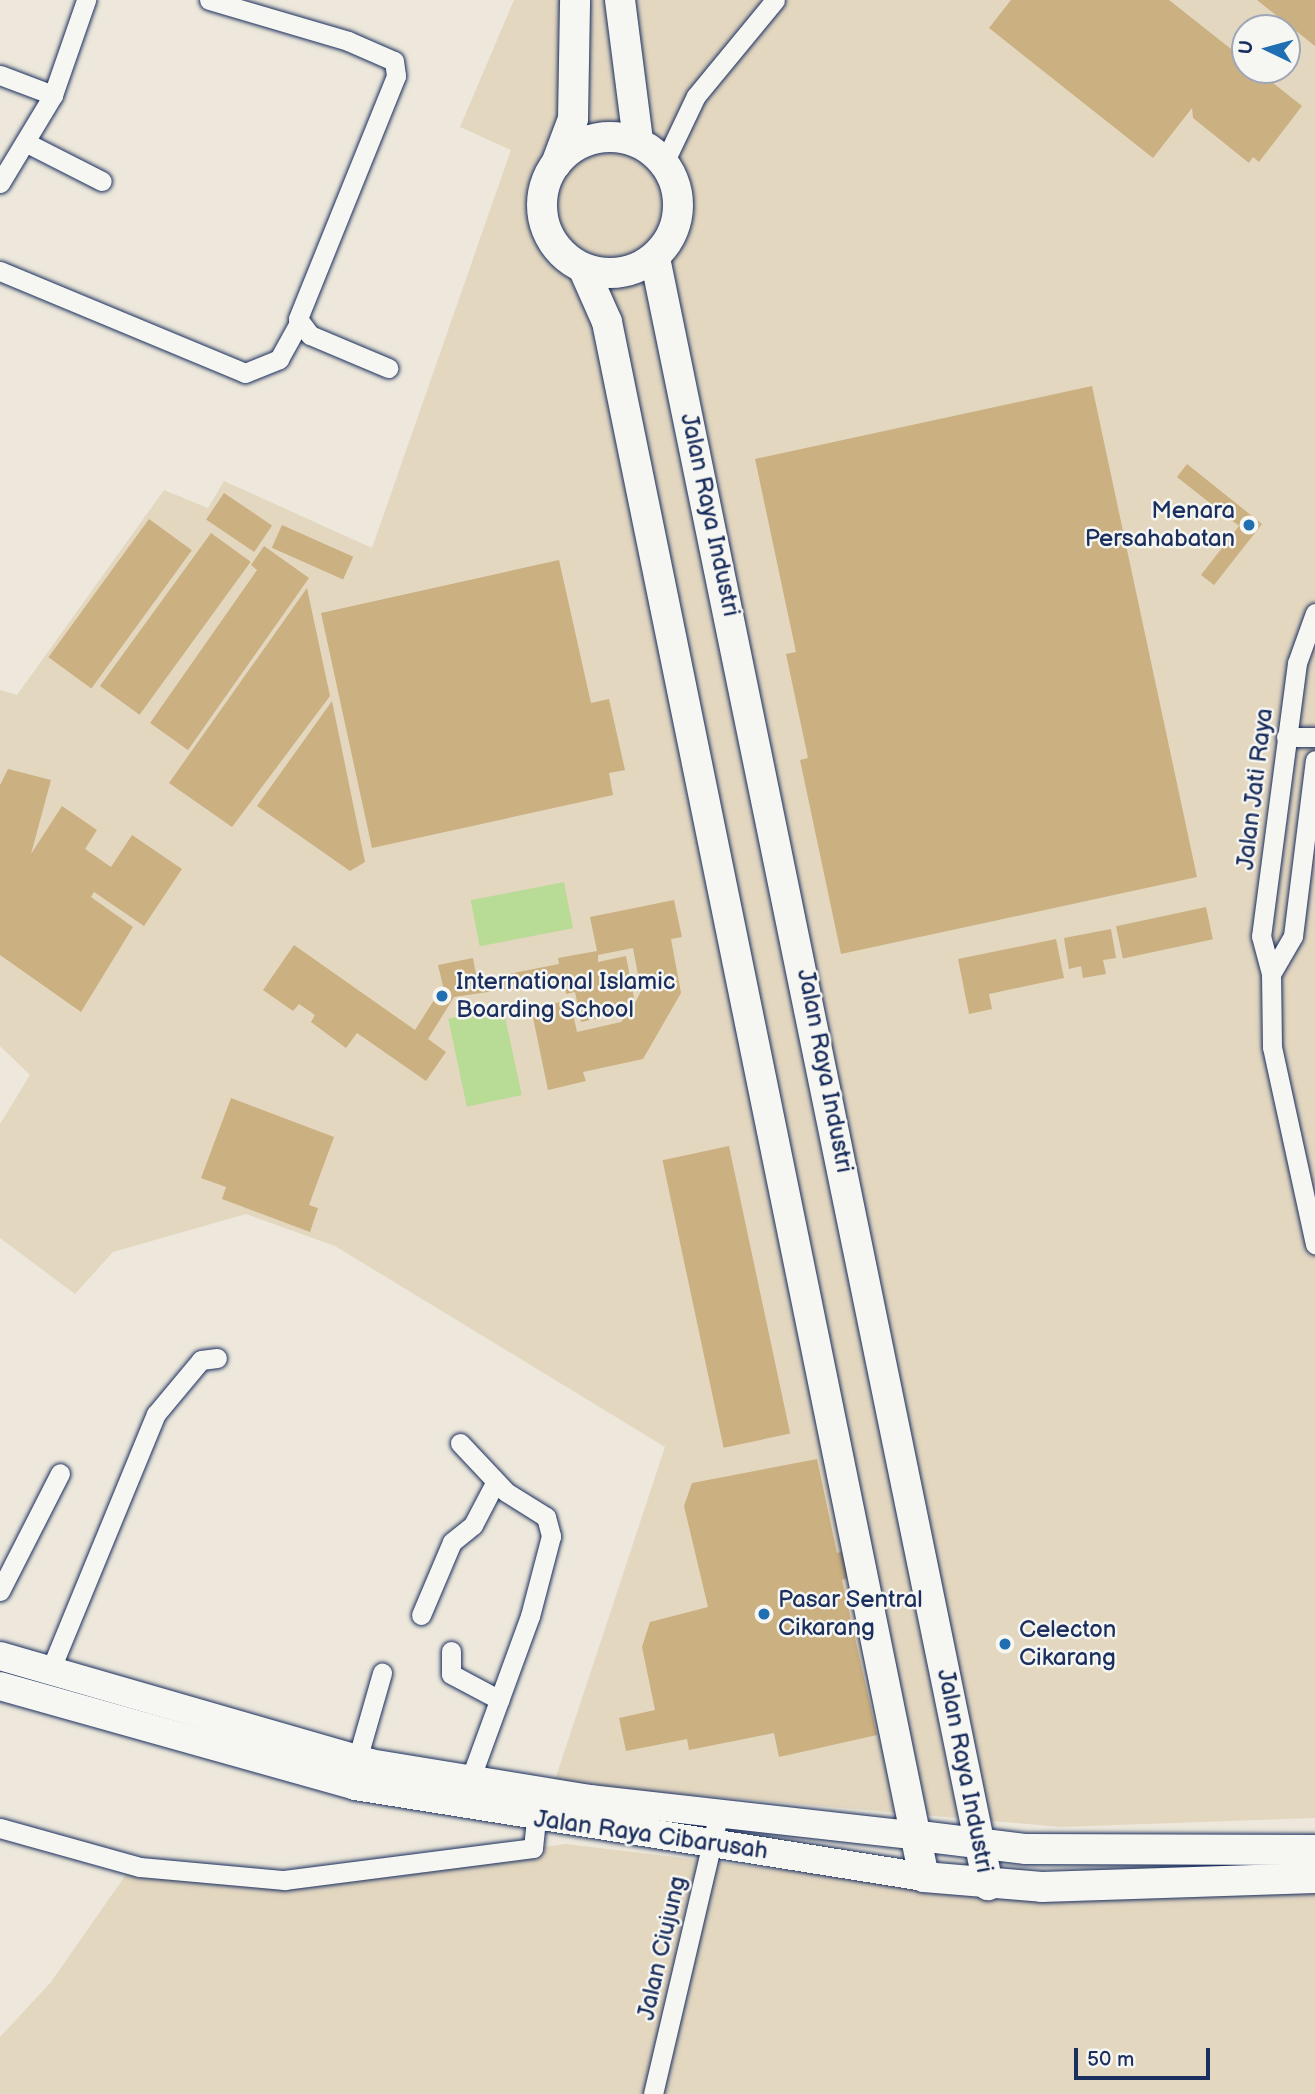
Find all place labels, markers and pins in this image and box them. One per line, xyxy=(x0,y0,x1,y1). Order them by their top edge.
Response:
place label: Menara Persahabatan xyxy=(1085,497,1235,553)
marker: Menara Persahabatan xyxy=(1241,517,1257,533)
place label: International Islamic Boarding School xyxy=(456,968,676,1024)
marker: International Islamic Boarding School xyxy=(434,988,450,1004)
place label: Pasar Sentral Cikarang xyxy=(778,1586,923,1642)
marker: Pasar Sentral Cikarang xyxy=(756,1606,772,1622)
place label: Celecton Cikarang xyxy=(1019,1616,1116,1672)
marker: Celecton Cikarang xyxy=(997,1636,1013,1652)

